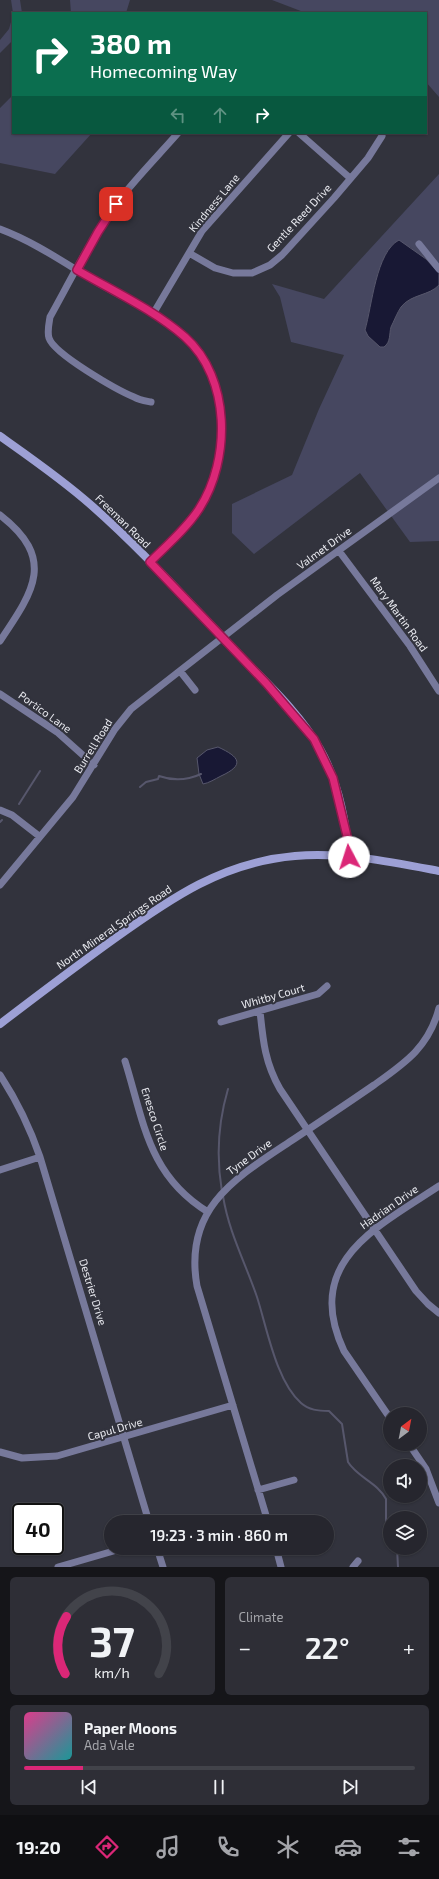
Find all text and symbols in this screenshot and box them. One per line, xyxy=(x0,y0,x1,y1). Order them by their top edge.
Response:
text: 380 m xyxy=(90,26,172,60)
icon: right xyxy=(24,28,76,80)
text: Homecoming Way xyxy=(90,60,237,82)
icon: left xyxy=(167,104,189,126)
icon: ahead xyxy=(209,104,231,126)
icon: right xyxy=(251,104,273,126)
street label: Kindness Lane xyxy=(186,171,242,234)
street label: Gentle Reed Drive xyxy=(264,181,334,254)
pin xyxy=(99,187,133,221)
icon: arrive xyxy=(105,193,127,215)
street label: Freeman Road xyxy=(93,491,154,550)
street label: Valmet Drive xyxy=(294,523,353,572)
street label: Mary Martin Road xyxy=(368,574,431,654)
street label: Portico Lane xyxy=(16,688,74,735)
street label: Burrell Road xyxy=(71,716,114,775)
position arrow xyxy=(328,836,370,878)
street label: North Mineral Springs Road xyxy=(54,882,174,971)
street label: Whitby Court xyxy=(240,980,306,1011)
street label: Enesco Circle xyxy=(139,1086,172,1152)
street label: Tyne Drive xyxy=(224,1136,274,1177)
street label: Hadrian Drive xyxy=(357,1182,420,1231)
street label: Destrier Drive xyxy=(77,1257,110,1327)
north arrow xyxy=(383,1407,427,1451)
map controls xyxy=(383,1407,427,1555)
street label: Capul Drive xyxy=(86,1414,144,1443)
button: sound xyxy=(383,1459,427,1503)
speed limit sign: 40 xyxy=(12,1503,64,1555)
button: layers xyxy=(383,1511,427,1555)
text: 19:23 · 3 min · 860 m xyxy=(150,1526,288,1544)
text: Climate xyxy=(239,1609,283,1625)
text: 37 xyxy=(89,1615,135,1665)
text: 22° xyxy=(305,1629,350,1665)
text: − xyxy=(239,1634,251,1660)
text: + xyxy=(403,1634,415,1660)
text: km/h xyxy=(95,1664,130,1681)
text: Paper Moons xyxy=(84,1719,177,1737)
text: Ada Vale xyxy=(84,1737,135,1753)
icon: previous xyxy=(78,1776,100,1798)
icon: pause xyxy=(208,1776,230,1798)
icon: next xyxy=(339,1776,361,1798)
icon: directions xyxy=(93,1833,121,1861)
icon: music xyxy=(154,1833,182,1861)
icon: phone xyxy=(214,1833,242,1861)
icon: climate xyxy=(274,1833,302,1861)
icon: car xyxy=(334,1833,362,1861)
icon: filters xyxy=(395,1833,423,1861)
text: 19:20 xyxy=(16,1836,61,1858)

